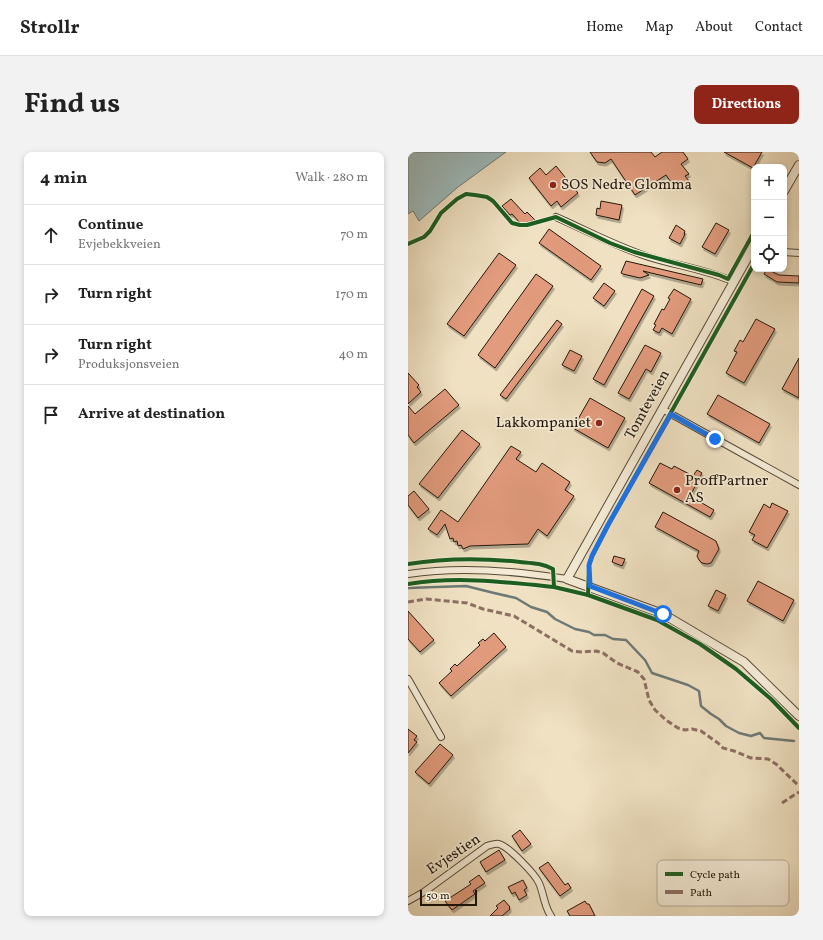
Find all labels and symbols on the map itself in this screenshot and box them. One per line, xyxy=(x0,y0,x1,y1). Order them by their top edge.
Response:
place label: SOS Nedre Glomma xyxy=(561,175,692,196)
marker: SOS Nedre Glomma xyxy=(548,180,558,190)
street label: Tomteveien xyxy=(620,366,676,444)
place label: Lakkompaniet xyxy=(496,413,591,434)
marker: Lakkompaniet xyxy=(594,418,604,428)
route end xyxy=(706,430,724,448)
place label: ProffPartner AS xyxy=(685,471,768,509)
marker: ProffPartner AS xyxy=(672,485,682,495)
route start xyxy=(654,605,672,623)
street label: Evjestien xyxy=(423,829,485,881)
legend xyxy=(657,860,789,906)
text: Cycle path xyxy=(690,868,740,883)
text: Path xyxy=(690,886,713,901)
scale bar xyxy=(420,888,477,907)

